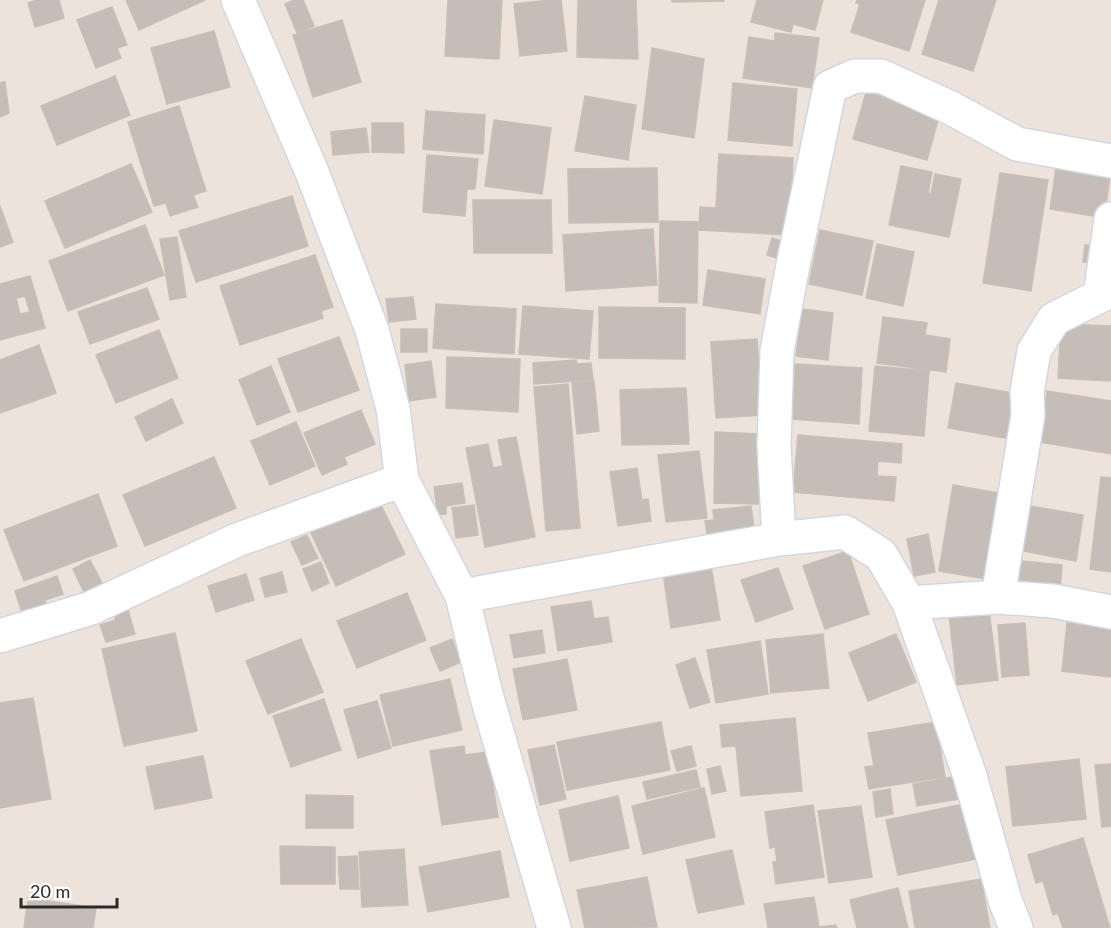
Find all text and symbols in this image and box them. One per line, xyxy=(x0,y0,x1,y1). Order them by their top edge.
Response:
scale bar xyxy=(21,871,117,909)
text: 20 m xyxy=(30,880,70,902)

